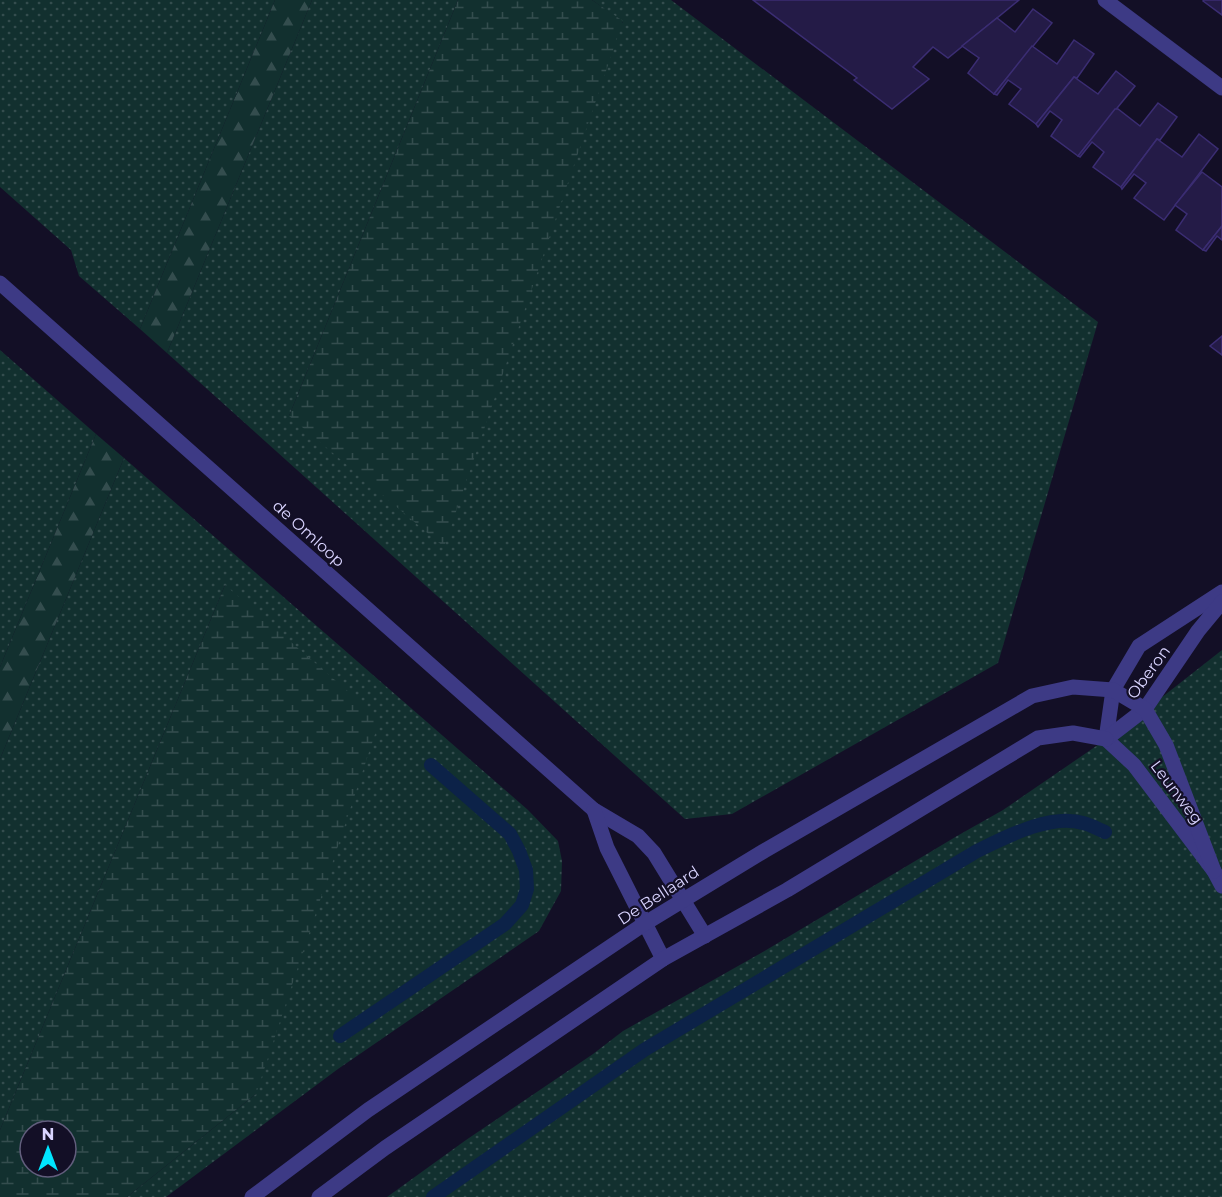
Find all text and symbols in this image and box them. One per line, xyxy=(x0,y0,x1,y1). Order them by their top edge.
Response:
street label: de Omloop xyxy=(269,496,349,571)
street label: Oberon xyxy=(1123,642,1174,703)
street label: Leunweg xyxy=(1146,757,1207,828)
street label: De Bellaard xyxy=(614,862,703,929)
north arrow xyxy=(18,1119,78,1179)
text: N xyxy=(42,1125,54,1144)

